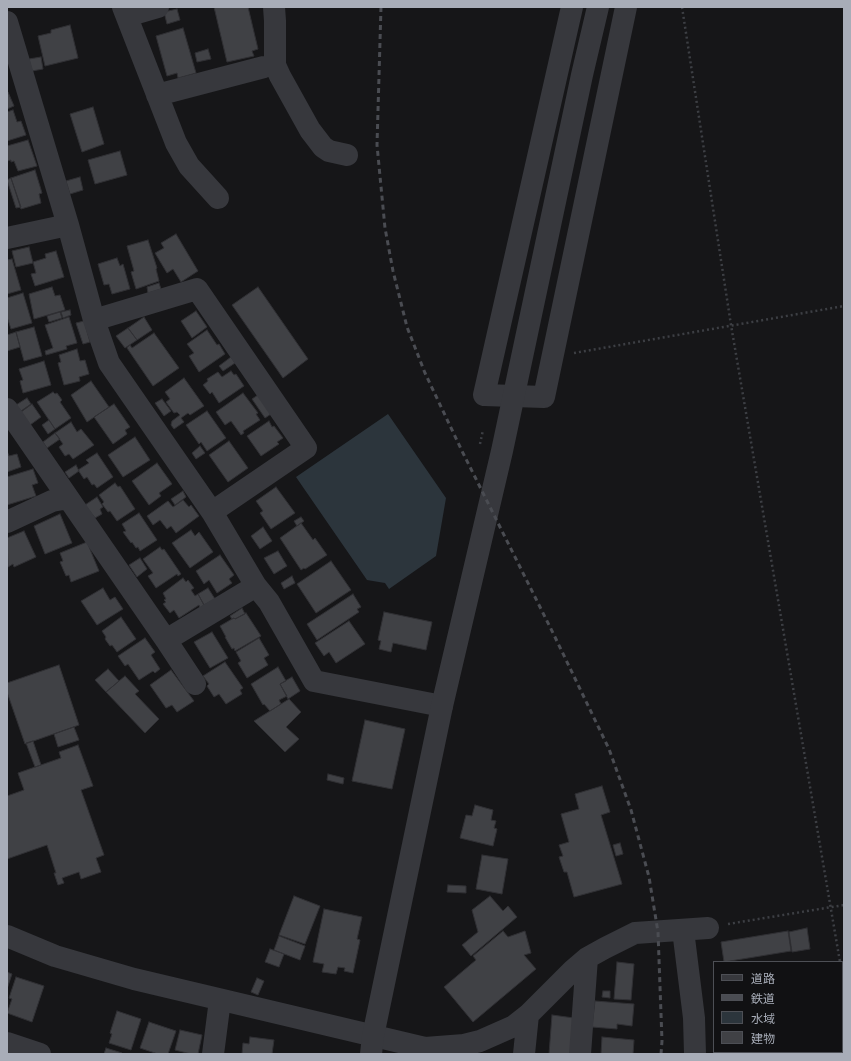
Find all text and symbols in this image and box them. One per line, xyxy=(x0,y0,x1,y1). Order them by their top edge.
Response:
legend xyxy=(713,961,843,1053)
text: 道路 xyxy=(751,972,775,985)
text: 鉄道 xyxy=(751,992,775,1005)
text: 水域 xyxy=(751,1012,775,1025)
text: 建物 xyxy=(751,1032,775,1045)

